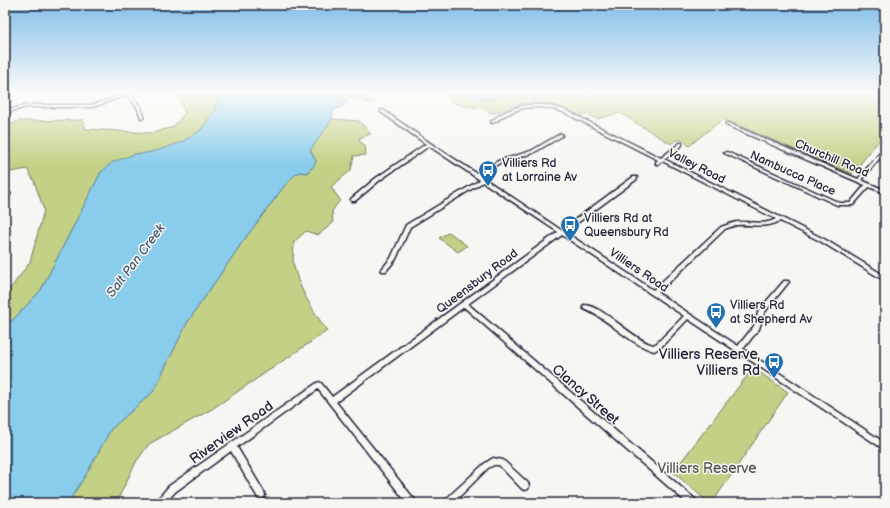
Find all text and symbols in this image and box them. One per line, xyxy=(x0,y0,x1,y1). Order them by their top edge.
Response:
street label: Churchill Road xyxy=(792,136,871,181)
street label: Valley Road xyxy=(666,146,728,187)
street label: Nambucca Place xyxy=(748,148,838,199)
place label: Villiers Rd at Lorraine Av xyxy=(502,156,577,185)
bus stop icon: Villiers Rd at Lorraine Av xyxy=(477,159,499,187)
place label: Villiers Rd at Queensbury Rd xyxy=(584,211,669,240)
bus stop icon: Villiers Rd at Queensbury Rd xyxy=(559,214,581,242)
water label: Salt Pan Creek xyxy=(103,220,169,300)
street label: Villiers Road xyxy=(606,245,671,296)
street label: Queensbury Road xyxy=(434,246,521,317)
place label: Villiers Rd at Shepherd Av xyxy=(730,298,812,327)
bus stop icon: Villiers Rd at Shepherd Av xyxy=(705,301,727,329)
place label: Villiers Reserve, Villiers Rd xyxy=(659,346,760,379)
bus stop icon: Villiers Reserve, Villiers Rd xyxy=(763,351,785,379)
street label: Clancy Street xyxy=(549,361,623,429)
street label: Riverview Road xyxy=(186,397,276,467)
park label: Villiers Reserve xyxy=(658,460,756,477)

